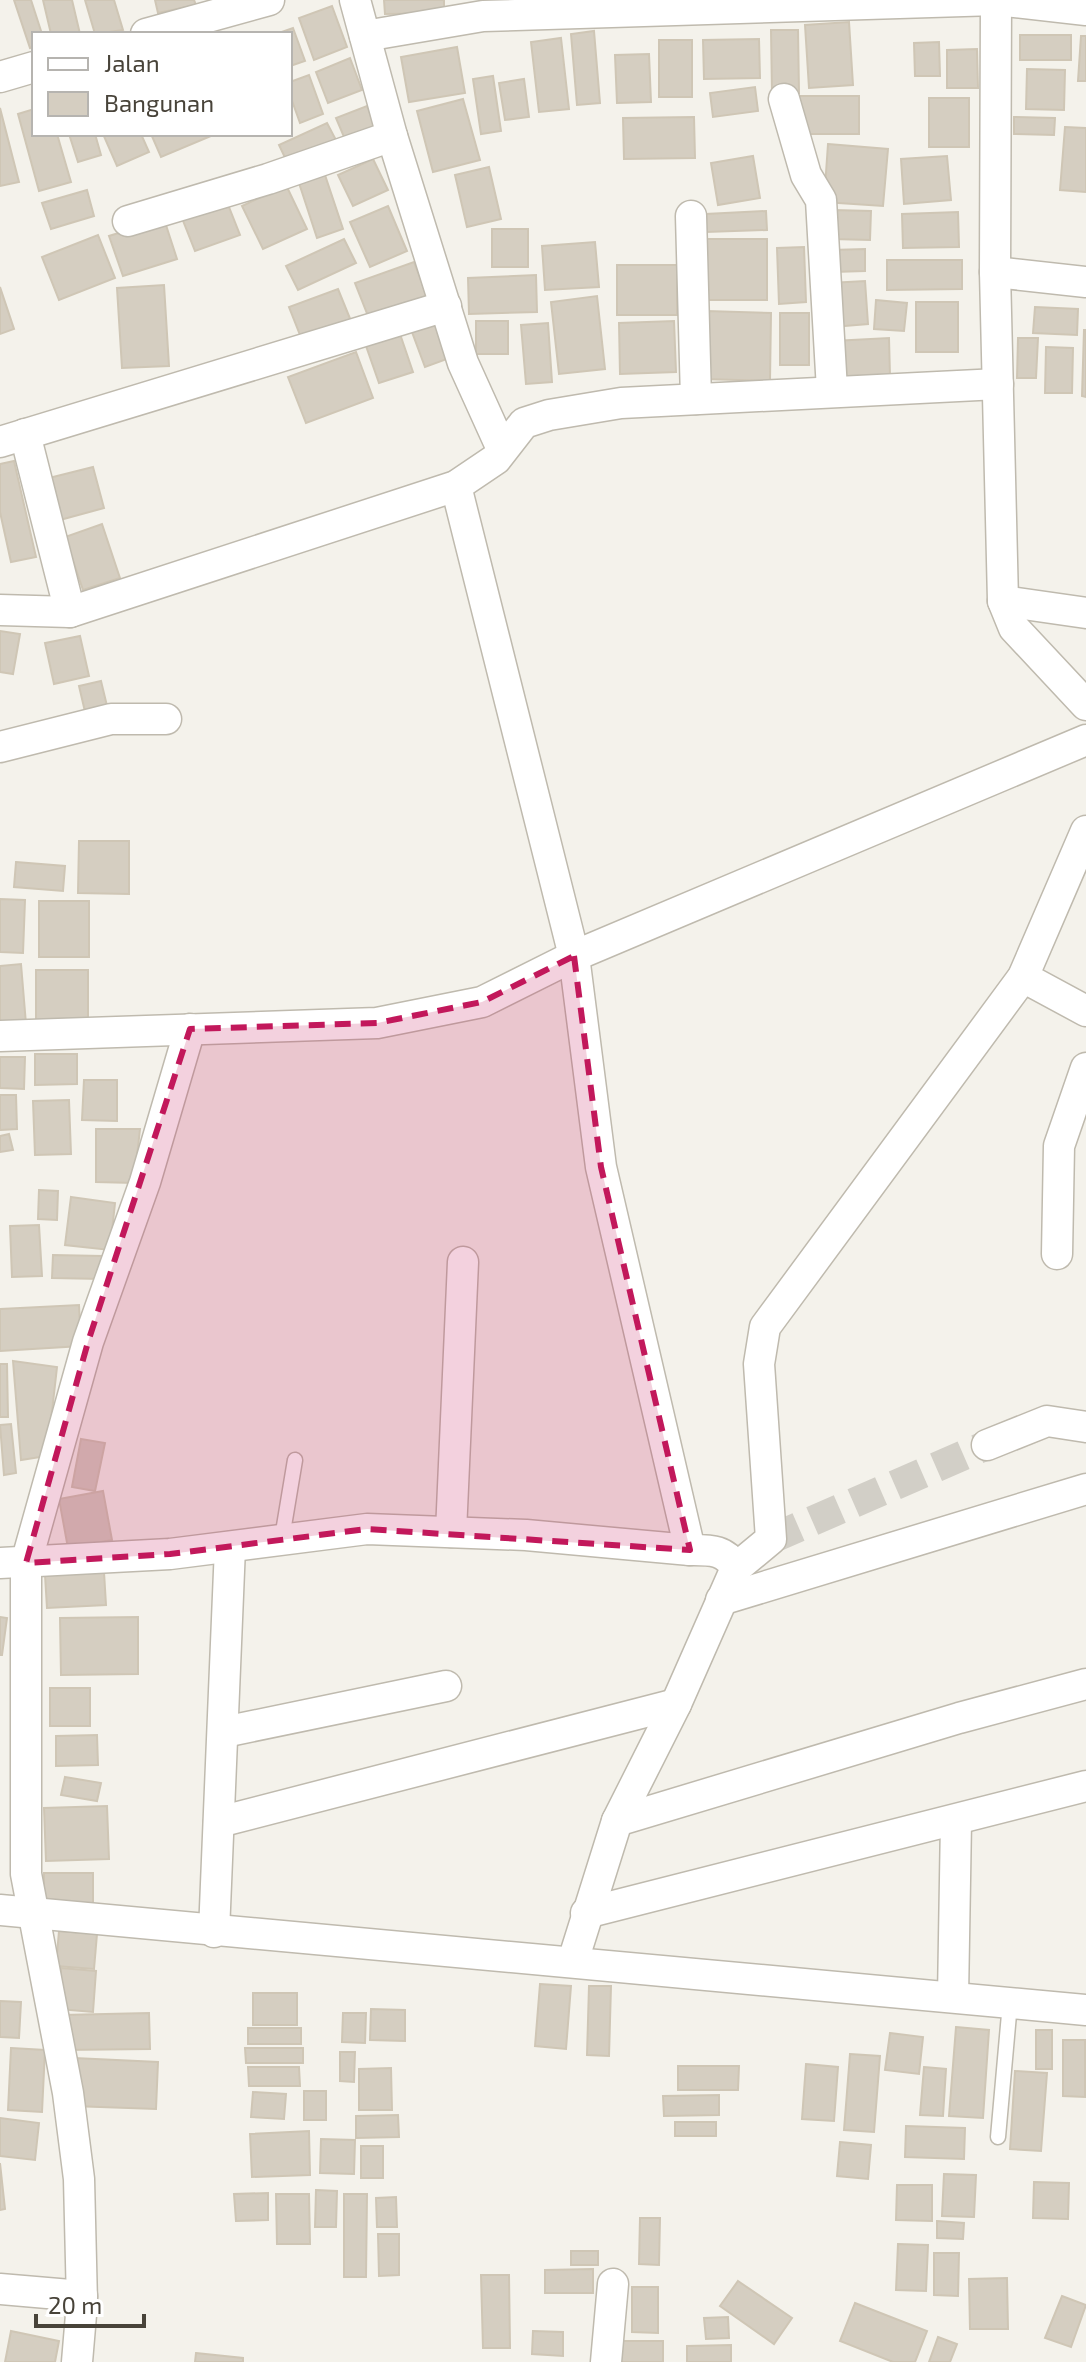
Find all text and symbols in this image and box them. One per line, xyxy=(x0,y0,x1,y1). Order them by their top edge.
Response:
legend xyxy=(32,32,292,136)
text: Jalan xyxy=(104,48,160,77)
text: Bangunan xyxy=(104,88,214,117)
scale bar xyxy=(36,2278,144,2328)
text: 20 m xyxy=(48,2290,102,2319)

